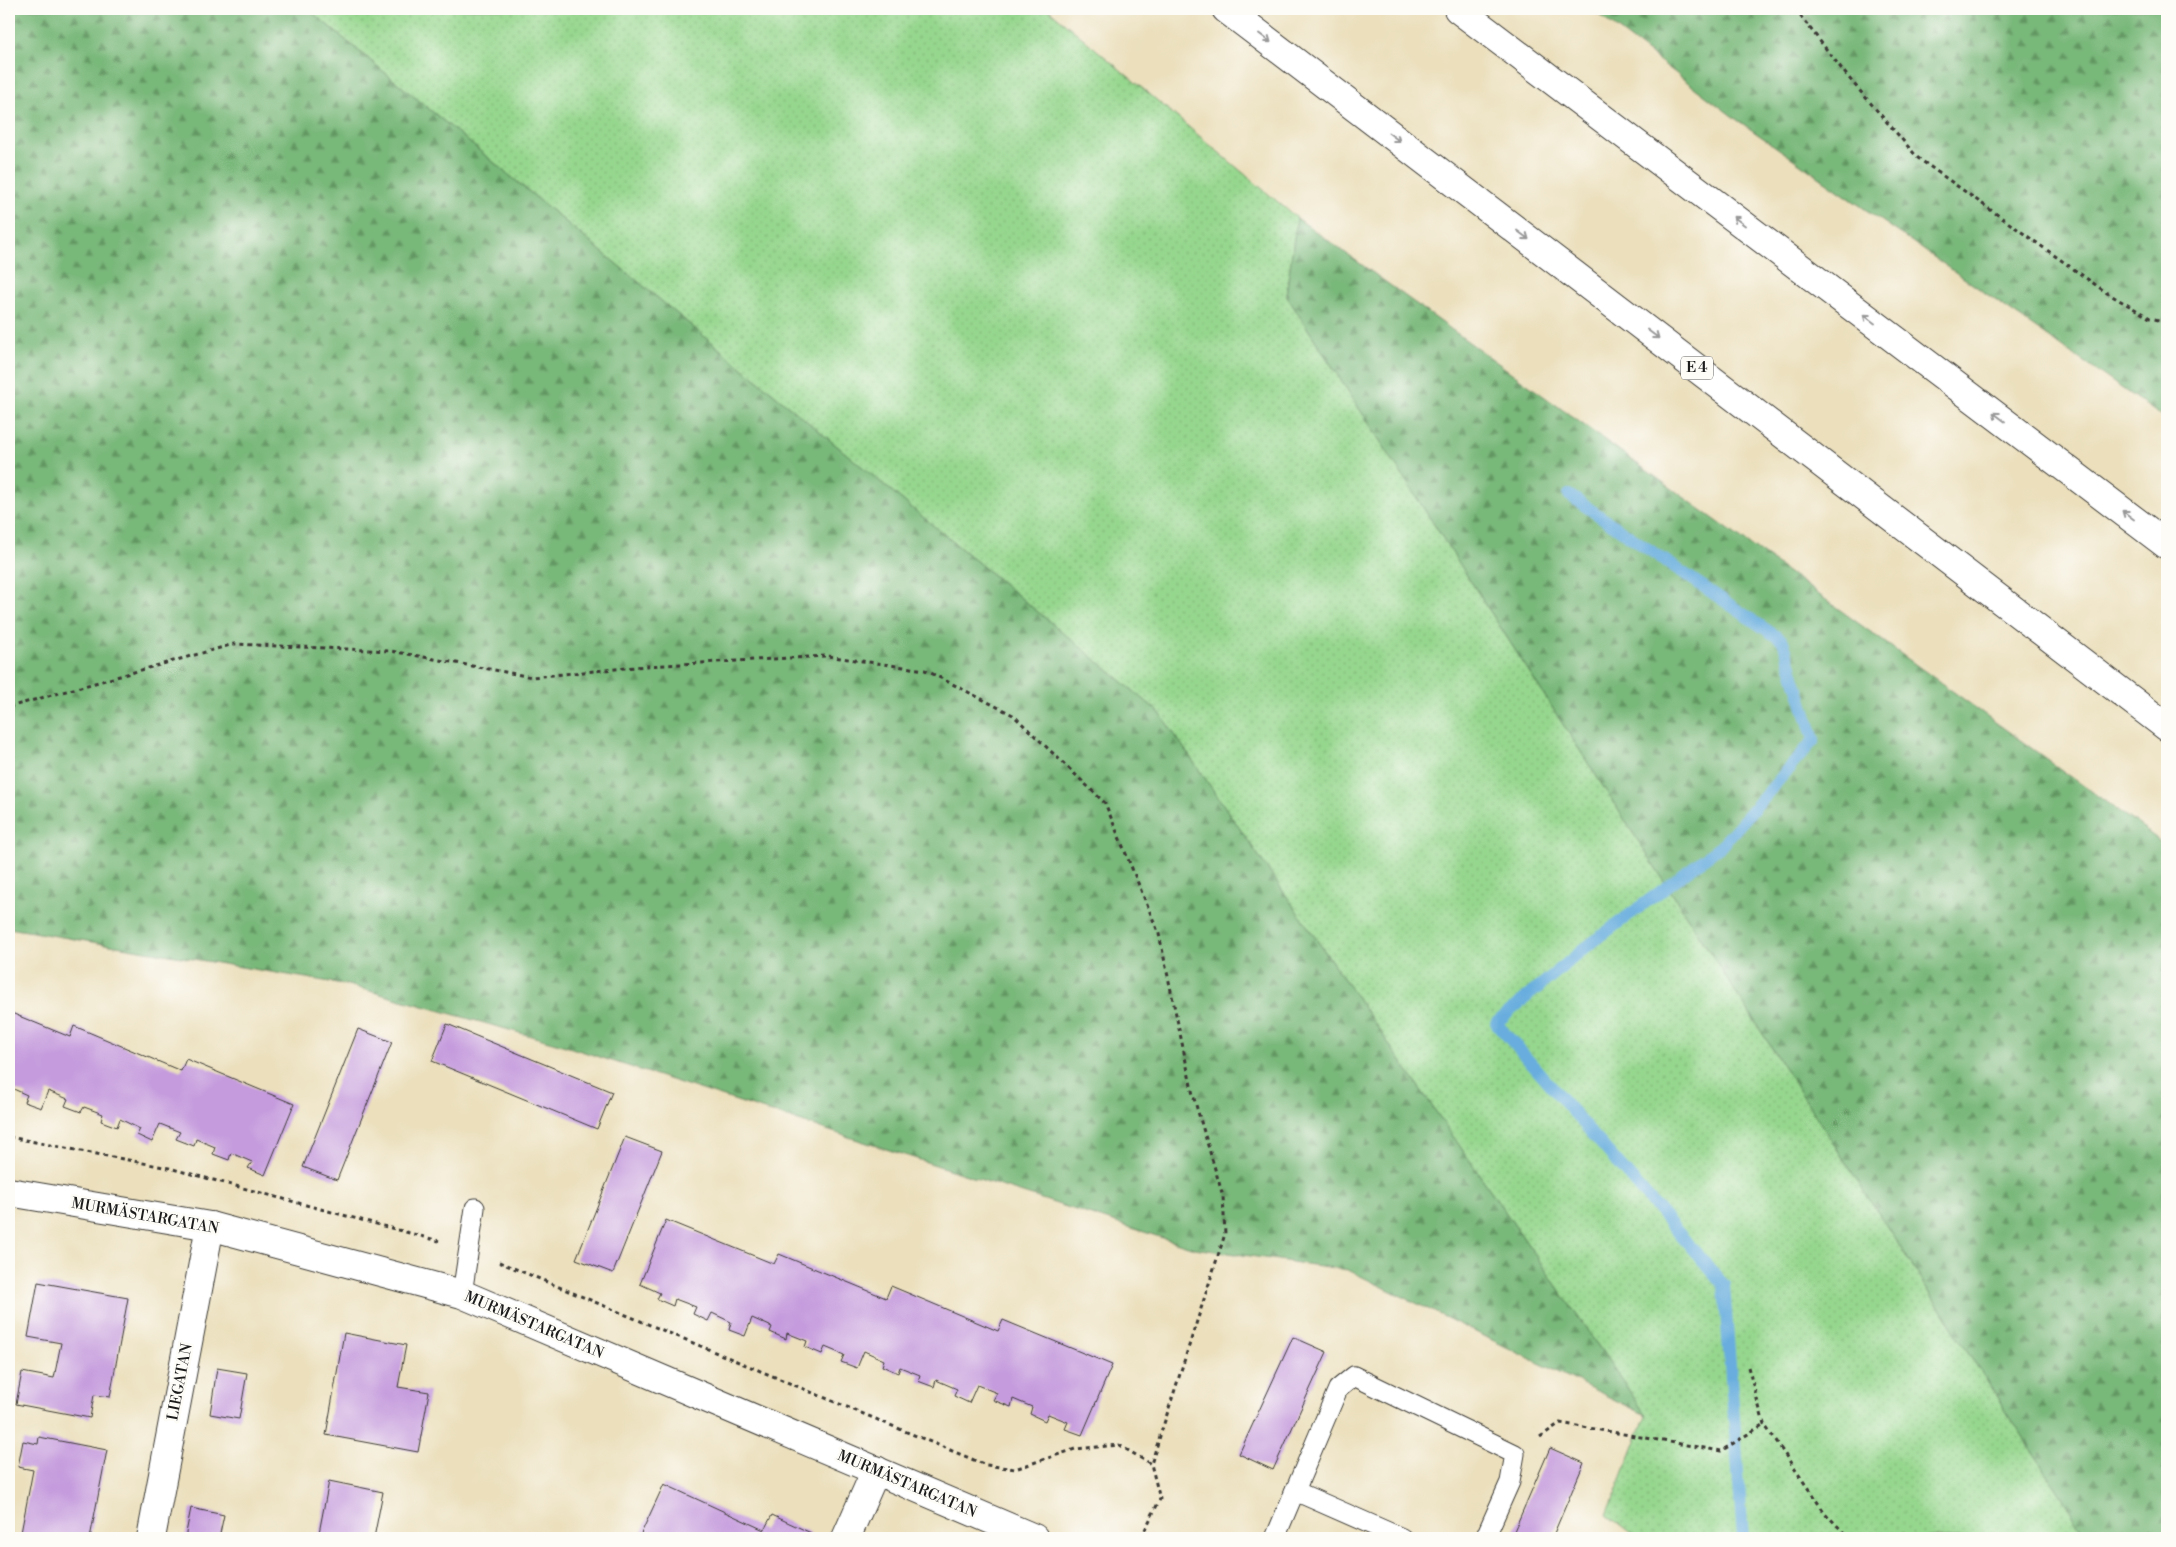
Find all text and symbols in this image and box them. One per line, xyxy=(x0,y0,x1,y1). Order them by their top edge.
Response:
one-way arrow xyxy=(1258,33,1271,44)
one-way arrow xyxy=(1387,132,1401,142)
one-way arrow xyxy=(1732,216,1746,226)
one-way arrow xyxy=(1516,230,1529,241)
one-way arrow xyxy=(1862,314,1876,324)
one-way arrow xyxy=(1646,329,1660,339)
road number: E 4 xyxy=(1681,356,1713,379)
one-way arrow xyxy=(1992,412,2006,422)
one-way arrow xyxy=(2121,510,2135,520)
street label: MURMÄSTARGATAN xyxy=(70,1194,220,1238)
street label: MURMÄSTARGATAN xyxy=(462,1287,606,1363)
street label: LIEGATAN xyxy=(163,1342,197,1422)
street label: MURMÄSTARGATAN xyxy=(835,1446,979,1522)

